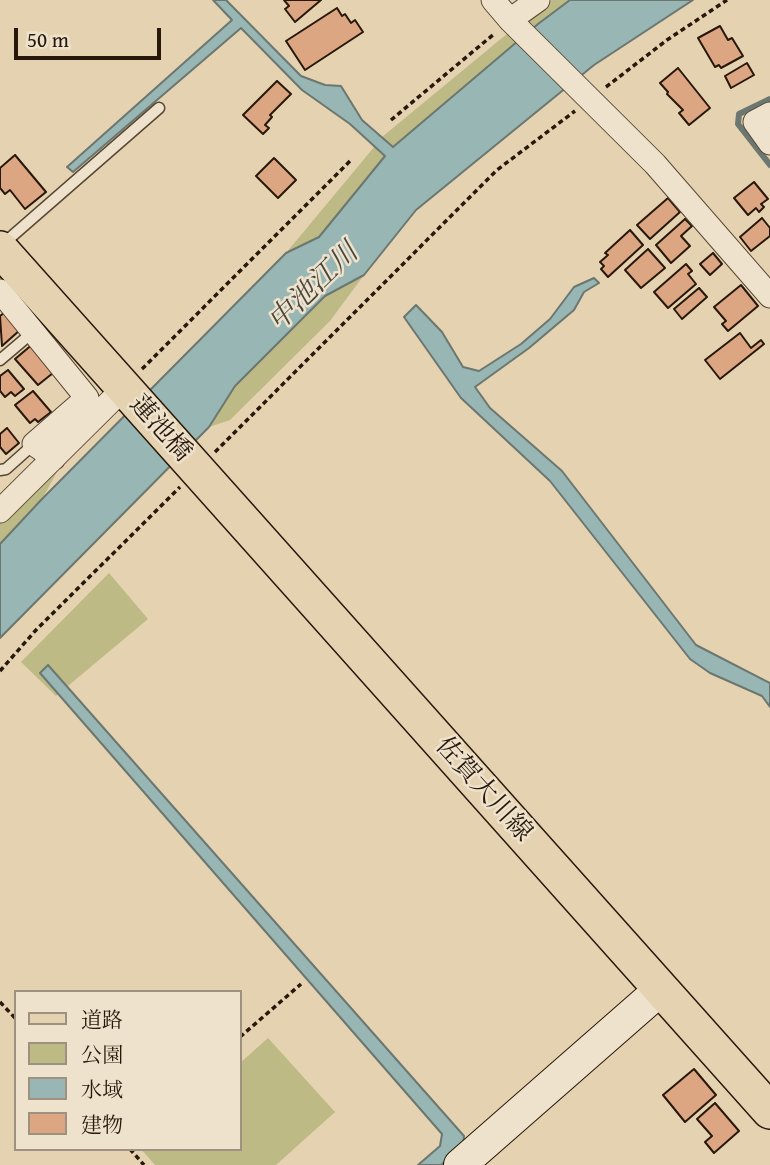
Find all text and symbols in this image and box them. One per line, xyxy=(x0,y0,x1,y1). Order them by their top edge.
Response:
scale bar xyxy=(18,14,164,58)
text: 50 m xyxy=(27,24,69,55)
water label: 中池江川 xyxy=(262,237,366,339)
street label: 蓮池橋 xyxy=(122,390,198,468)
street label: 佐賀大川線 xyxy=(428,731,538,849)
legend xyxy=(14,990,242,1151)
text: 道路 xyxy=(81,1004,123,1035)
text: 公園 xyxy=(81,1039,123,1070)
text: 水域 xyxy=(81,1074,123,1105)
text: 建物 xyxy=(81,1109,123,1140)

